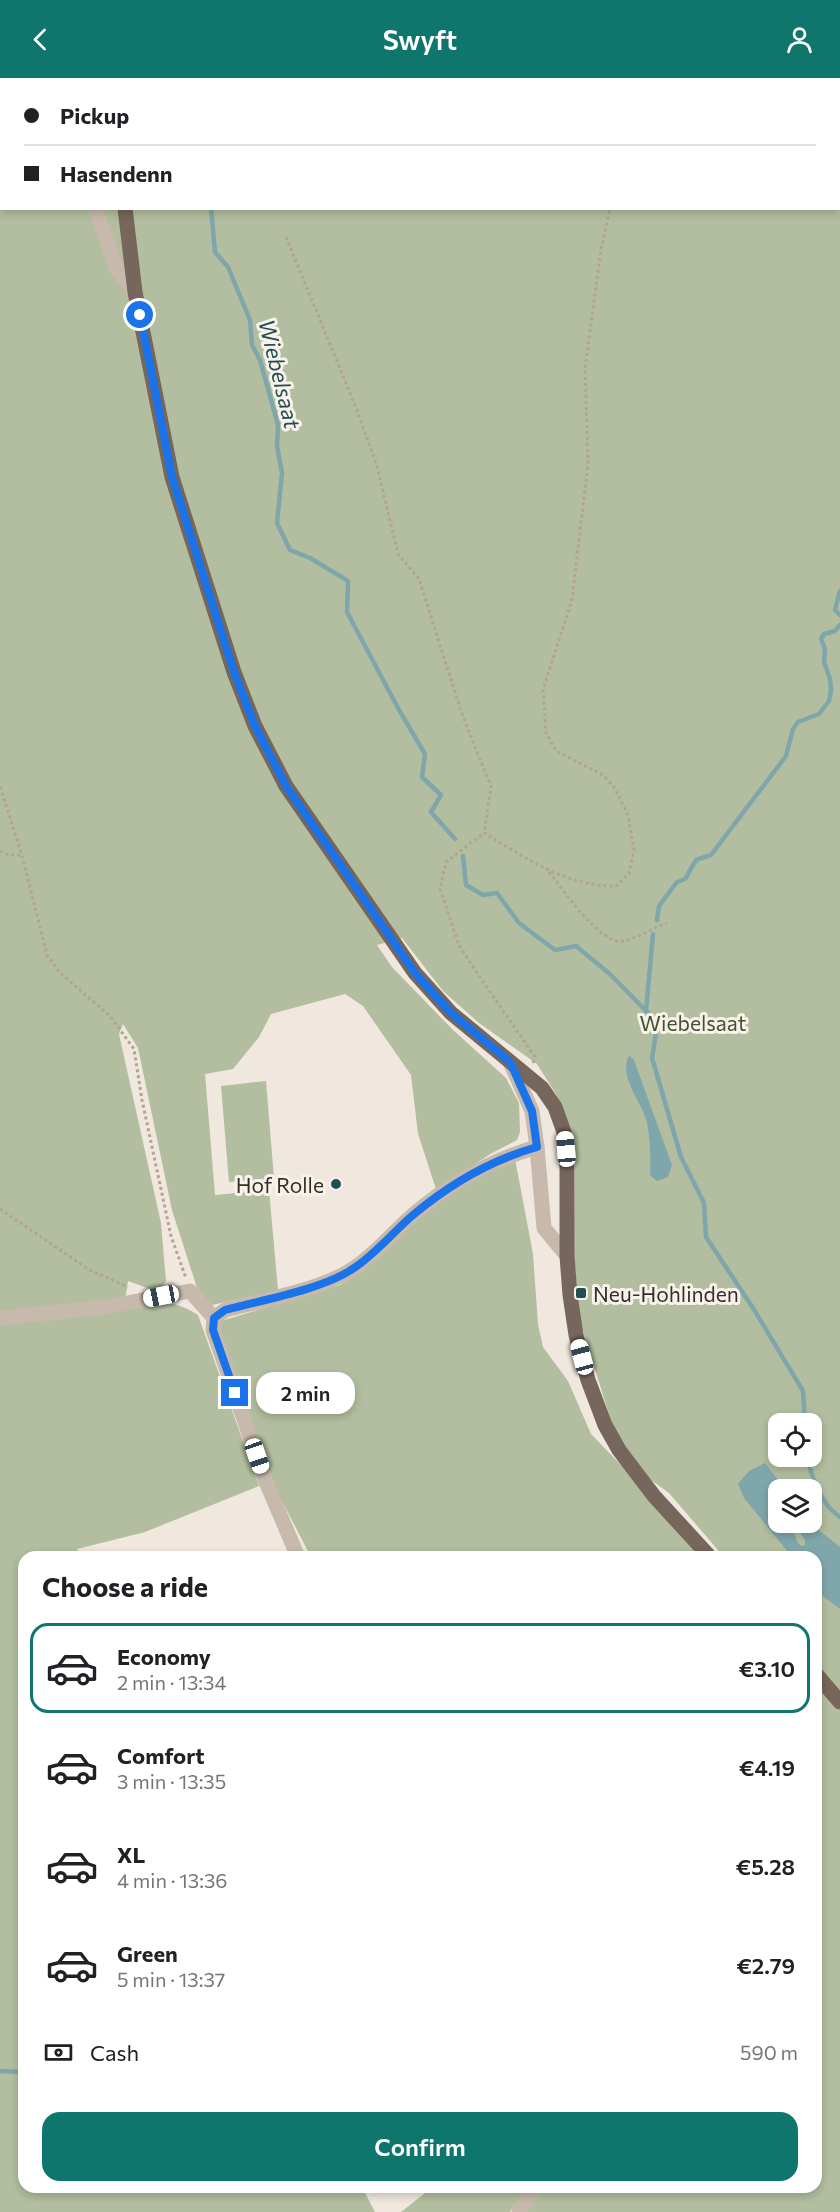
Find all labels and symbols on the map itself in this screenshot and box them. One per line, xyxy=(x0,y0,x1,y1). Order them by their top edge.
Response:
route start xyxy=(126,301,153,328)
water label: Wiebelsaat xyxy=(253,316,307,433)
park label: Wiebelsaat xyxy=(640,1010,746,1035)
car xyxy=(555,1130,577,1168)
place label: Hof Rolle xyxy=(236,1172,324,1197)
marker: Hof Rolle xyxy=(329,1177,343,1191)
place label: Neu-Hohlinden xyxy=(593,1281,739,1306)
car xyxy=(142,1284,180,1308)
marker: Neu-Hohlinden xyxy=(574,1286,588,1300)
car xyxy=(569,1337,595,1377)
callout: 2 min xyxy=(256,1372,355,1414)
route end xyxy=(221,1379,248,1406)
car xyxy=(243,1436,271,1476)

